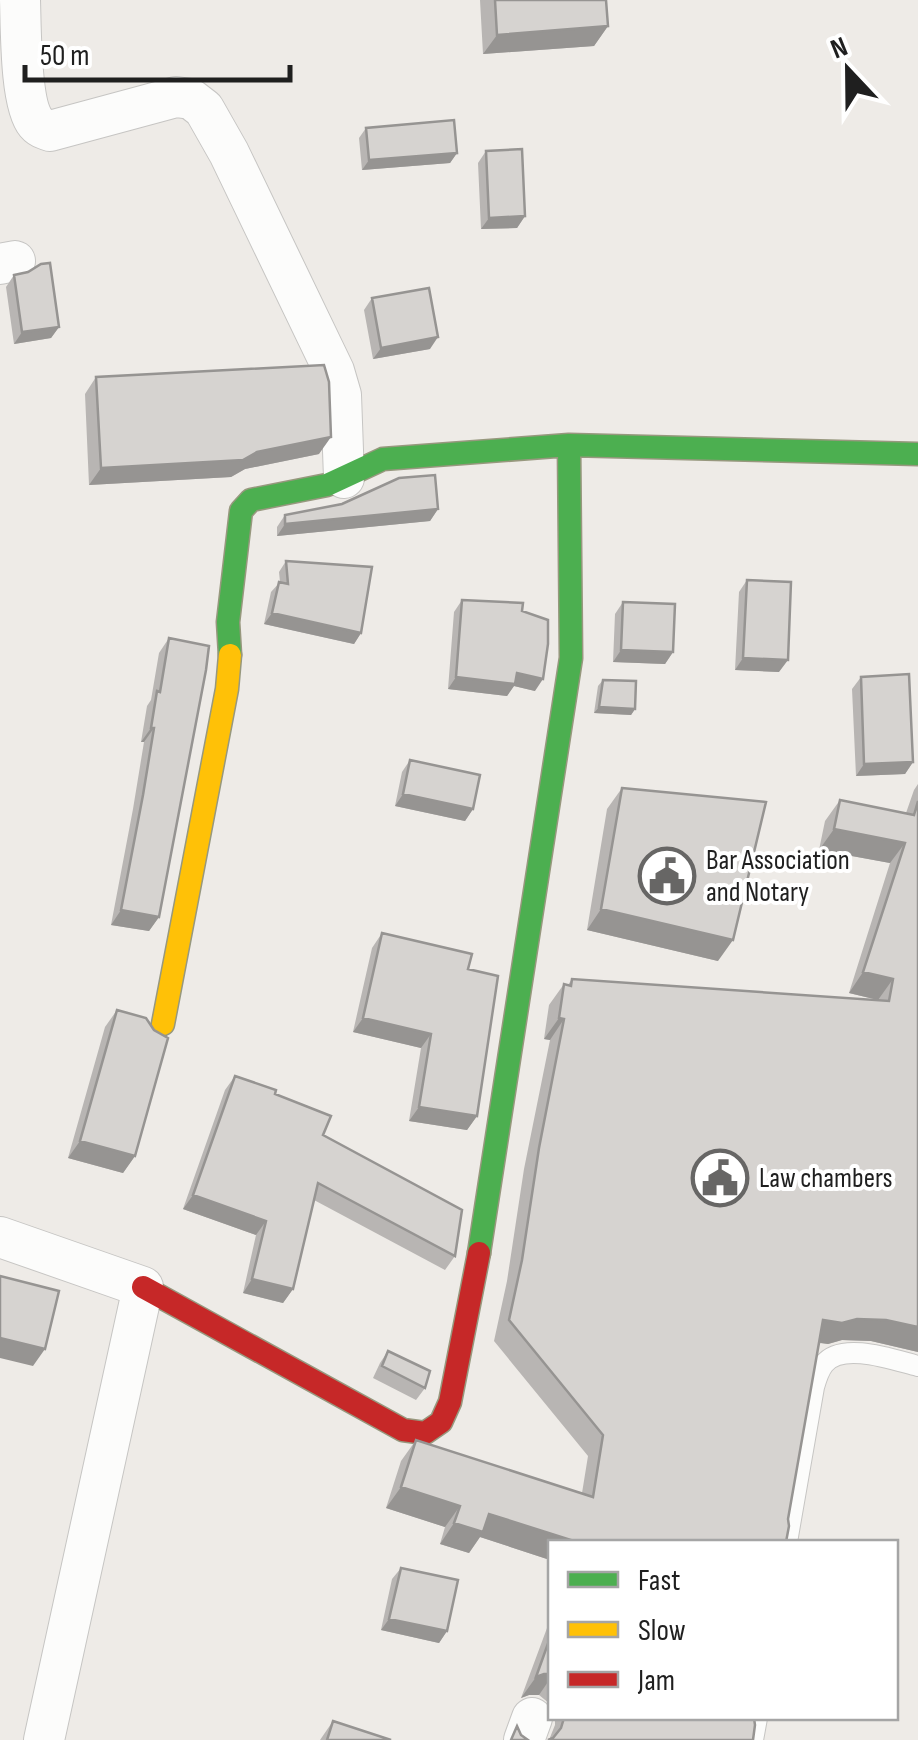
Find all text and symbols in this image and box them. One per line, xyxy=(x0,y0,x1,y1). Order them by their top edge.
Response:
scale bar xyxy=(25,20,290,82)
north arrow xyxy=(798,20,898,120)
text: N xyxy=(826,30,852,66)
text: 50 m xyxy=(40,38,89,74)
place label: Bar Association and Notary xyxy=(706,844,850,909)
public building icon: Bar Association and Notary xyxy=(637,846,697,906)
public building icon: Law chambers xyxy=(690,1148,750,1208)
place label: Law chambers xyxy=(759,1162,893,1195)
legend xyxy=(548,1540,898,1720)
text: Fast xyxy=(638,1563,680,1599)
text: Slow xyxy=(638,1613,686,1649)
text: Jam xyxy=(637,1663,675,1699)

